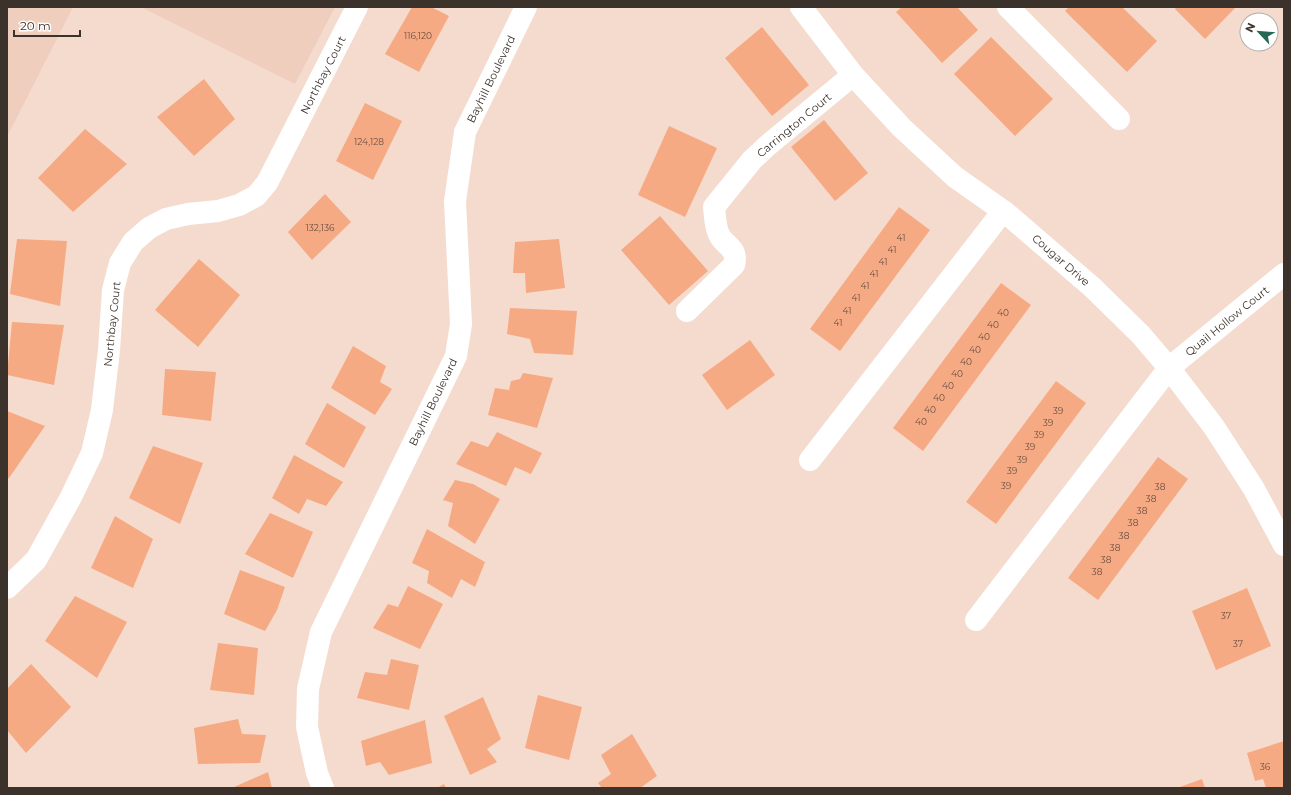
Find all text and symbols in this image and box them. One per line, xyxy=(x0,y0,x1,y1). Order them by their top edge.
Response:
scale bar xyxy=(14,12,80,38)
north arrow xyxy=(1239,12,1279,52)
text: 20 m xyxy=(20,18,51,33)
text: N xyxy=(1242,21,1258,35)
house number: 116,120 xyxy=(404,30,432,41)
street label: Northbay Court xyxy=(297,33,349,116)
street label: Bayhill Boulevard xyxy=(464,33,518,125)
street label: Carrington Court xyxy=(754,89,835,160)
house number: 124,128 xyxy=(354,136,384,147)
house number: 132,136 xyxy=(305,222,335,233)
street label: Cougar Drive xyxy=(1029,231,1093,289)
house number: 41 xyxy=(897,232,905,243)
house number: 41 xyxy=(888,244,896,255)
house number: 41 xyxy=(879,256,887,267)
house number: 41 xyxy=(870,268,878,279)
street label: Northbay Court xyxy=(101,280,123,367)
house number: 41 xyxy=(861,280,869,291)
street label: Quail Hollow Court xyxy=(1182,283,1272,359)
house number: 41 xyxy=(852,292,860,303)
house number: 41 xyxy=(843,305,851,316)
house number: 40 xyxy=(997,307,1009,318)
house number: 41 xyxy=(834,317,842,328)
house number: 40 xyxy=(987,319,999,330)
house number: 40 xyxy=(978,331,990,342)
house number: 40 xyxy=(969,344,981,355)
street label: Bayhill Boulevard xyxy=(406,356,460,448)
house number: 40 xyxy=(960,356,972,367)
house number: 40 xyxy=(951,368,963,379)
house number: 40 xyxy=(942,380,954,391)
house number: 40 xyxy=(933,392,945,403)
house number: 40 xyxy=(924,404,936,415)
house number: 39 xyxy=(1053,405,1064,416)
house number: 40 xyxy=(915,416,927,427)
house number: 39 xyxy=(1043,417,1054,428)
house number: 39 xyxy=(1034,429,1045,440)
house number: 39 xyxy=(1025,441,1036,452)
house number: 39 xyxy=(1017,454,1028,465)
house number: 39 xyxy=(1007,465,1018,476)
house number: 39 xyxy=(1001,480,1012,491)
house number: 38 xyxy=(1155,481,1166,492)
house number: 38 xyxy=(1146,493,1157,504)
house number: 38 xyxy=(1137,505,1148,516)
house number: 38 xyxy=(1128,517,1139,528)
house number: 38 xyxy=(1119,530,1130,541)
house number: 38 xyxy=(1110,542,1121,553)
house number: 38 xyxy=(1101,554,1112,565)
house number: 38 xyxy=(1092,566,1103,577)
house number: 37 xyxy=(1221,610,1231,621)
house number: 37 xyxy=(1233,638,1243,649)
house number: 36 xyxy=(1260,761,1271,772)

